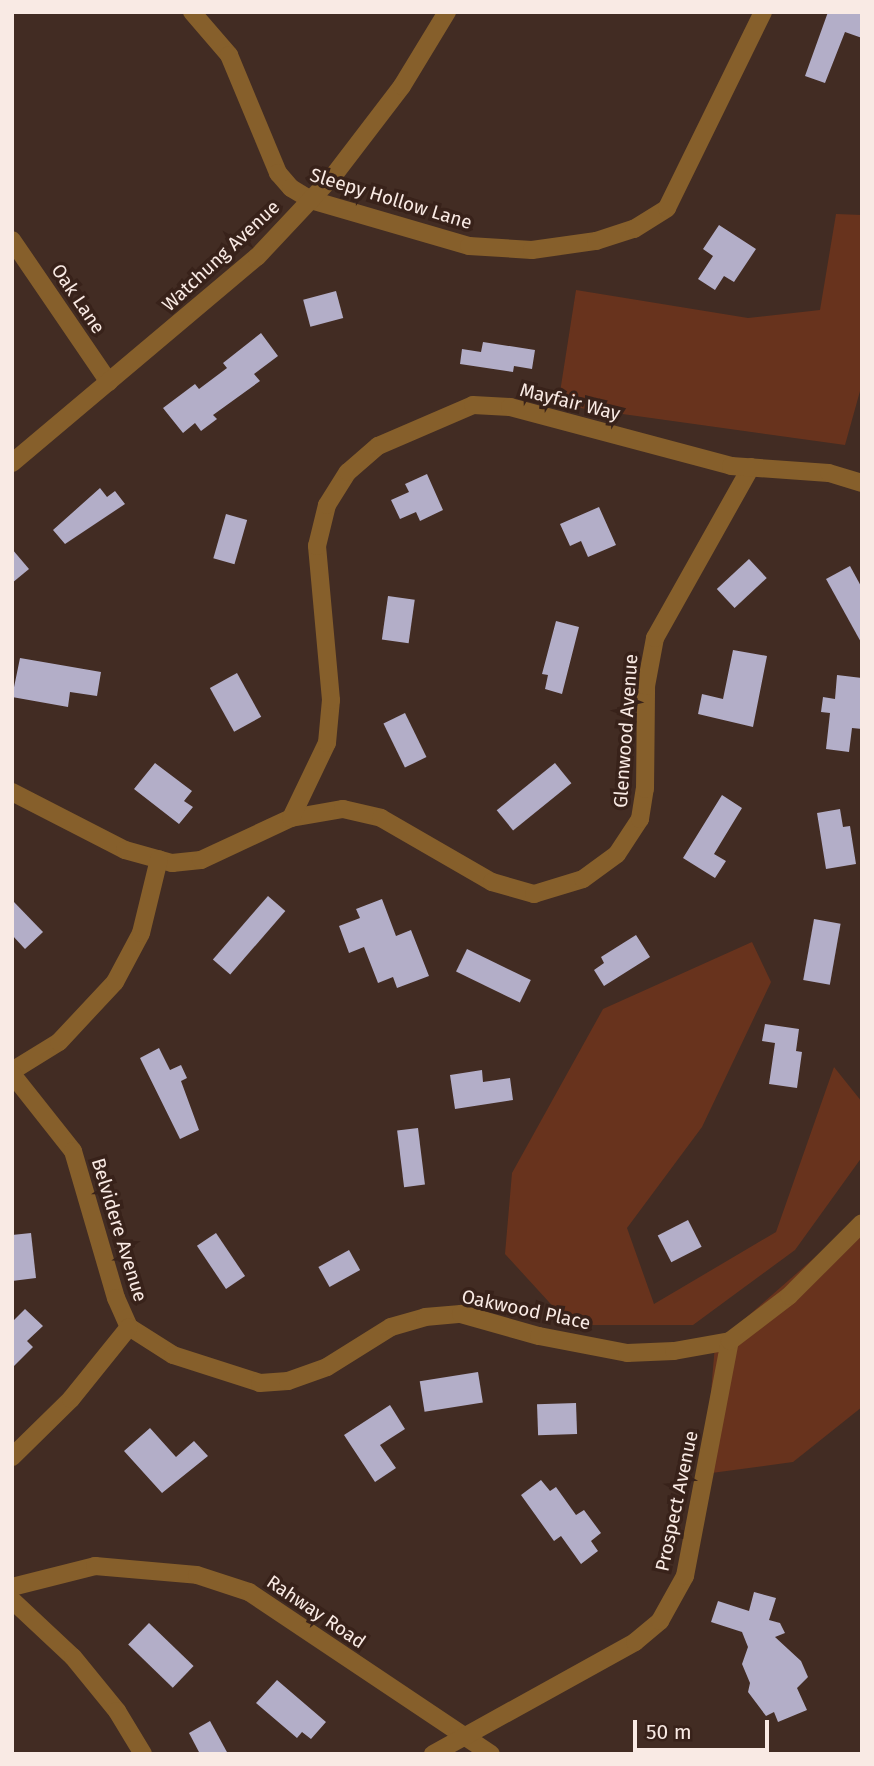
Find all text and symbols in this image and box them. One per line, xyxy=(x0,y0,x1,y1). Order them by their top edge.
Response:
street label: Sleepy Hollow Lane xyxy=(307,164,475,234)
street label: Watchung Avenue xyxy=(157,196,285,316)
street label: Oak Lane xyxy=(46,260,110,338)
street label: Mayfair Way xyxy=(517,379,623,425)
street label: Glenwood Avenue xyxy=(609,653,643,809)
street label: Belvidere Avenue xyxy=(86,1155,152,1305)
street label: Oakwood Place xyxy=(460,1285,592,1335)
street label: Prospect Avenue xyxy=(651,1429,703,1573)
street label: Rahway Road xyxy=(262,1571,370,1653)
scale bar xyxy=(636,1706,772,1750)
text: 50 m xyxy=(646,1719,692,1745)

